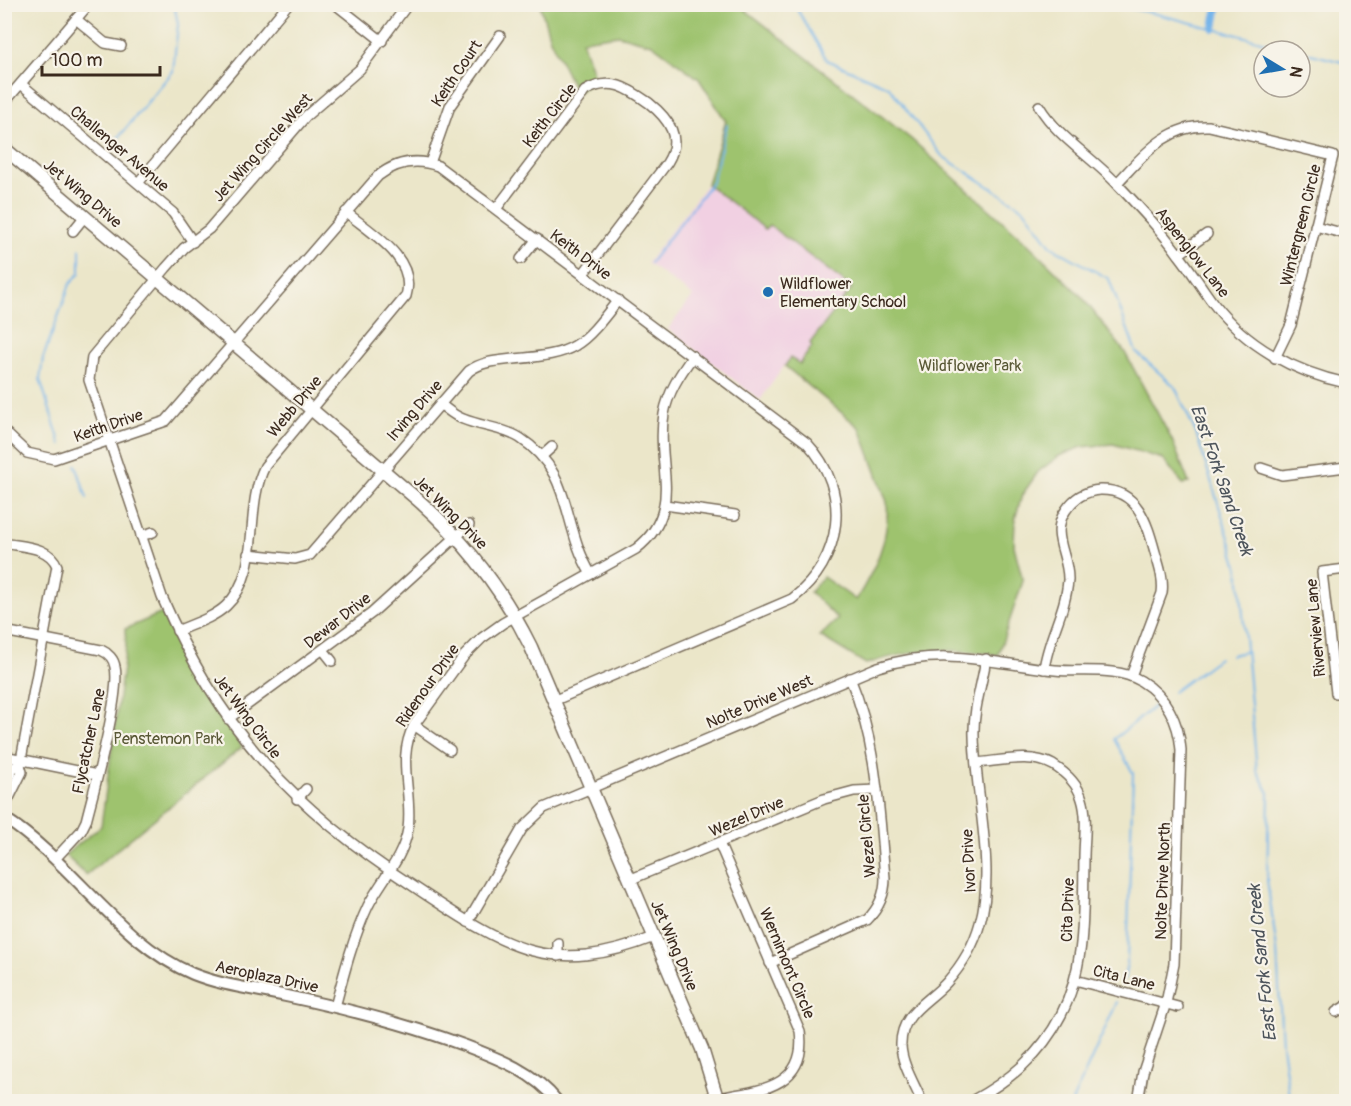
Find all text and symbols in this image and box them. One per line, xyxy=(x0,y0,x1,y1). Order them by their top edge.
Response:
street label: Keith Court xyxy=(427,36,487,111)
scale bar xyxy=(42,39,160,77)
north arrow xyxy=(1252,39,1312,99)
text: 100 m xyxy=(51,49,103,72)
text: N xyxy=(1285,64,1307,79)
street label: Keith Circle xyxy=(518,79,581,152)
street label: Jet Wing Circle West xyxy=(209,89,317,206)
street label: Challenger Avenue xyxy=(66,101,173,196)
street label: Jet Wing Drive xyxy=(39,155,126,233)
street label: Wintergreen Circle xyxy=(1276,162,1326,288)
street label: Aspenglow Lane xyxy=(1151,203,1234,302)
street label: Keith Drive xyxy=(546,225,615,285)
place label: Wildflower Elementary School xyxy=(780,274,906,312)
marker: Wildflower Elementary School xyxy=(761,285,775,299)
park label: Wildflower Park xyxy=(919,356,1022,376)
street label: Webb Drive xyxy=(263,371,327,442)
street label: Irving Drive xyxy=(383,376,447,445)
water label: East Fork Sand Creek xyxy=(1185,402,1259,560)
street label: Keith Drive xyxy=(71,405,146,447)
street label: Jet Wing Drive xyxy=(409,471,492,554)
street label: Riverview Lane xyxy=(1302,578,1330,678)
street label: Dewar Drive xyxy=(300,588,375,653)
street label: Ridenour Drive xyxy=(392,640,464,731)
street label: Jet Wing Circle xyxy=(209,670,286,763)
street label: Nolte Drive West xyxy=(703,670,816,733)
street label: Flycatcher Lane xyxy=(68,686,110,796)
park label: Penstemon Park xyxy=(113,729,223,749)
street label: Wezel Drive xyxy=(706,792,787,842)
street label: Wezel Circle xyxy=(853,793,881,878)
street label: Nolte Drive North xyxy=(1151,822,1175,940)
street label: Ivor Drive xyxy=(957,829,981,893)
street label: Cita Drive xyxy=(1057,877,1079,942)
water label: East Fork Sand Creek xyxy=(1243,882,1282,1043)
street label: Jet Wing Drive xyxy=(646,897,702,994)
street label: Wernimont Circle xyxy=(755,905,819,1022)
street label: Aeroplaza Drive xyxy=(214,956,320,998)
street label: Cita Lane xyxy=(1091,961,1157,995)

